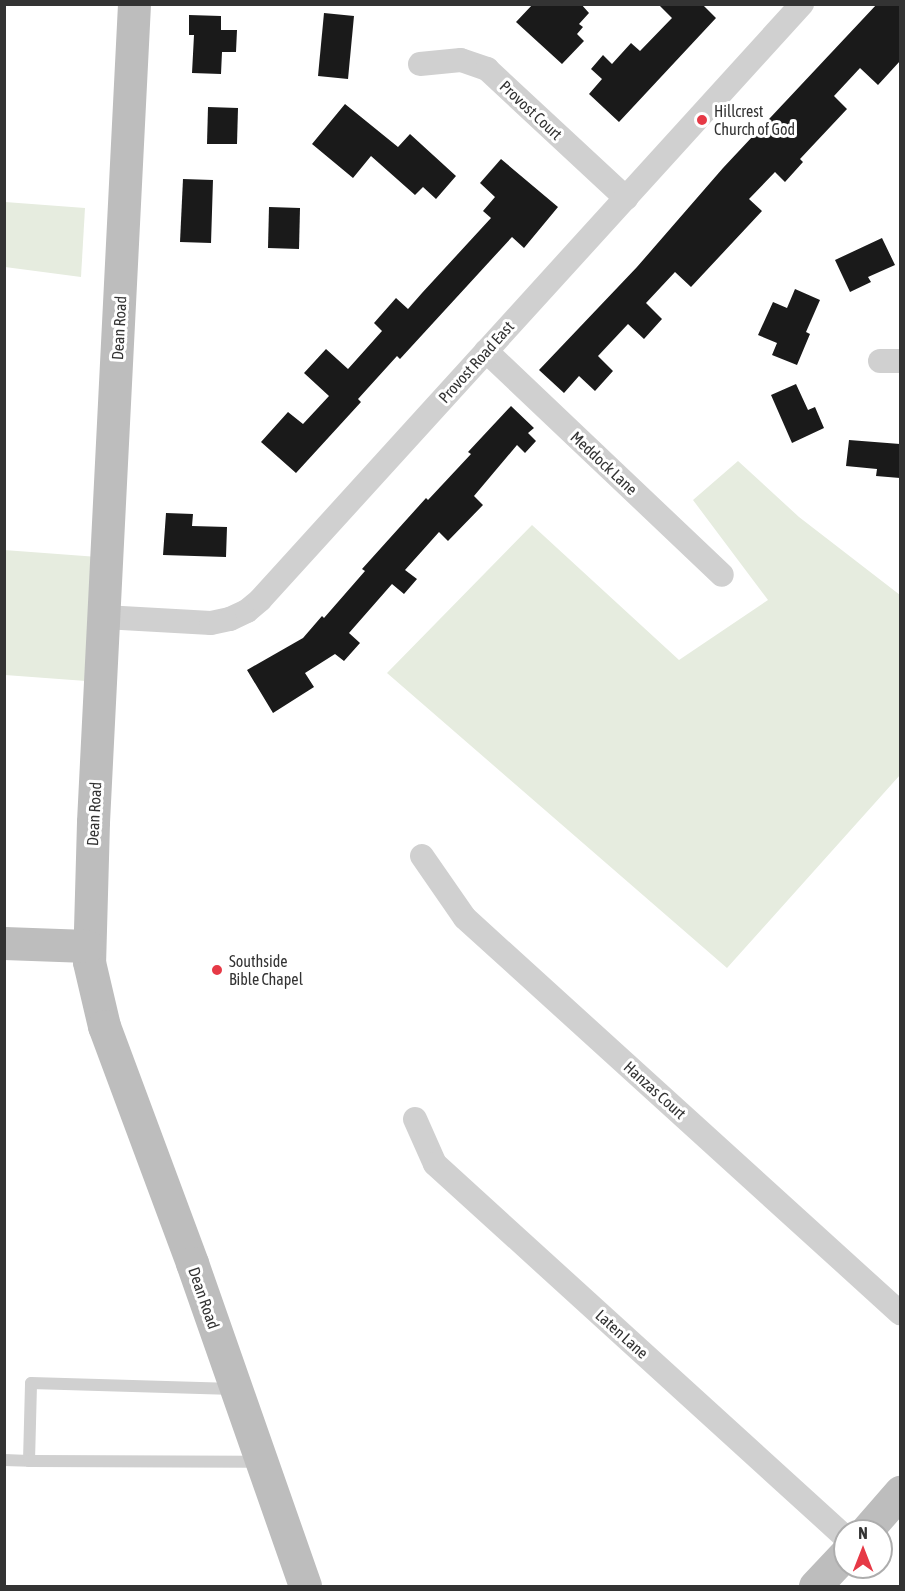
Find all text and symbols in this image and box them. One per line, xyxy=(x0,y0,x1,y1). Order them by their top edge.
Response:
street label: Provost Court xyxy=(496,76,566,144)
place label: Hillcrest Church of God xyxy=(714,101,795,139)
marker: Hillcrest Church of God xyxy=(695,113,709,127)
street label: Dean Road xyxy=(108,295,130,361)
street label: Provost Road East xyxy=(434,317,518,407)
street label: Meddock Lane xyxy=(567,427,641,499)
street label: Dean Road xyxy=(83,781,105,847)
place label: Southside Bible Chapel xyxy=(229,951,303,989)
marker: Southside Bible Chapel xyxy=(210,963,224,977)
street label: Hanzas Court xyxy=(620,1057,690,1123)
street label: Dean Road xyxy=(184,1265,224,1331)
street label: Laten Lane xyxy=(592,1305,652,1363)
north arrow xyxy=(833,1519,893,1579)
text: N xyxy=(858,1524,868,1542)

